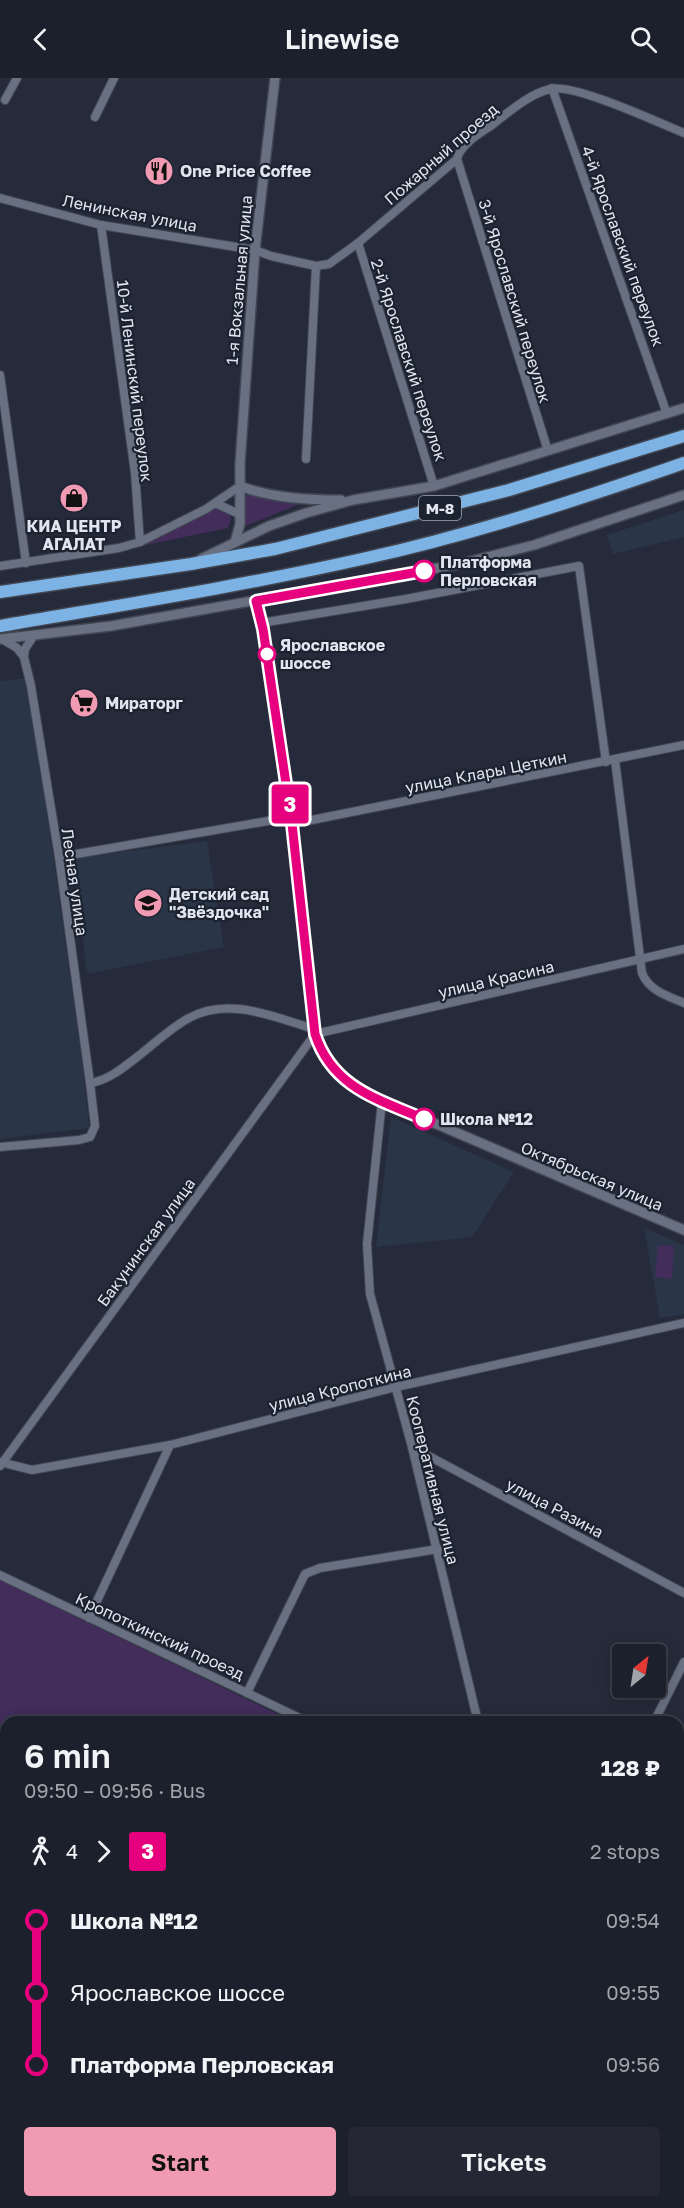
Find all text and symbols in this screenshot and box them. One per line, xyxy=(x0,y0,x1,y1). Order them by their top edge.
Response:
icon: back xyxy=(24,23,57,56)
text: Linewise xyxy=(285,23,399,55)
icon: search xyxy=(627,23,660,56)
street label: Пожарный проезд xyxy=(380,99,502,209)
street label: 4-й Ярославский переулок xyxy=(577,143,669,349)
restaurant icon: One Price Coffee xyxy=(143,155,175,187)
place label: One Price Coffee xyxy=(180,161,311,181)
street label: Ленинская улица xyxy=(61,190,199,236)
street label: 1-я Вокзальная улица xyxy=(222,194,256,366)
street label: 3-й Ярославский переулок xyxy=(474,197,556,405)
street label: 2-й Ярославский переулок xyxy=(367,256,451,464)
street label: 10-й Ленинский переулок xyxy=(113,279,157,483)
shop icon: КИА ЦЕНТР АГАЛАТ xyxy=(58,482,90,514)
road number: М-8 xyxy=(419,496,461,520)
place label: КИА ЦЕНТР АГАЛАТ xyxy=(27,516,122,554)
place label: Платформа Перловская xyxy=(440,552,537,590)
marker: Платформа Перловская xyxy=(413,560,435,582)
place label: Ярославское шоссе xyxy=(280,635,385,673)
marker: Ярославское шоссе xyxy=(258,645,276,663)
supermarket icon: Мираторг xyxy=(68,687,100,719)
place label: Мираторг xyxy=(105,693,184,713)
street label: улица Клары Цеткин xyxy=(404,747,568,797)
line badge: 3 xyxy=(270,784,310,824)
text: 3 xyxy=(284,791,296,817)
street label: Лесная улица xyxy=(58,827,92,937)
place label: Детский сад "Звёздочка" xyxy=(169,884,269,922)
school or university icon: Детский сад "Звёздочка" xyxy=(132,887,164,919)
street label: улица Красина xyxy=(436,956,556,1002)
marker: Школа №12 xyxy=(413,1108,435,1130)
place label: Школа №12 xyxy=(440,1109,533,1129)
street label: Октябрьская улица xyxy=(518,1137,666,1215)
street label: Бакунинская улица xyxy=(93,1174,199,1310)
street label: улица Кропоткина xyxy=(267,1361,413,1415)
street label: Кооперативная улица xyxy=(402,1394,464,1566)
street label: улица Разина xyxy=(503,1474,607,1542)
street label: Кропоткинский проезд xyxy=(72,1588,248,1684)
north arrow xyxy=(612,1644,666,1698)
map controls xyxy=(612,1644,666,1698)
text: 6 min xyxy=(24,1736,111,1775)
text: 128 ₽ xyxy=(601,1754,660,1781)
text: 09:50 – 09:56 · Bus xyxy=(24,1778,205,1802)
icon: walk xyxy=(24,1835,57,1868)
icon: forward xyxy=(87,1835,120,1868)
text: 3 xyxy=(141,1838,154,1864)
text: 4 xyxy=(66,1839,78,1863)
text: 2 stops xyxy=(590,1839,660,1863)
text: Школа №12 xyxy=(70,1907,198,1934)
text: 09:54 xyxy=(606,1908,660,1932)
text: Ярославское шоссе xyxy=(70,1979,285,2006)
text: 09:55 xyxy=(606,1980,660,2004)
text: Платформа Перловская xyxy=(70,2051,334,2078)
text: 09:56 xyxy=(606,2052,660,2076)
button: Start xyxy=(24,2127,336,2196)
button: Tickets xyxy=(348,2127,660,2196)

